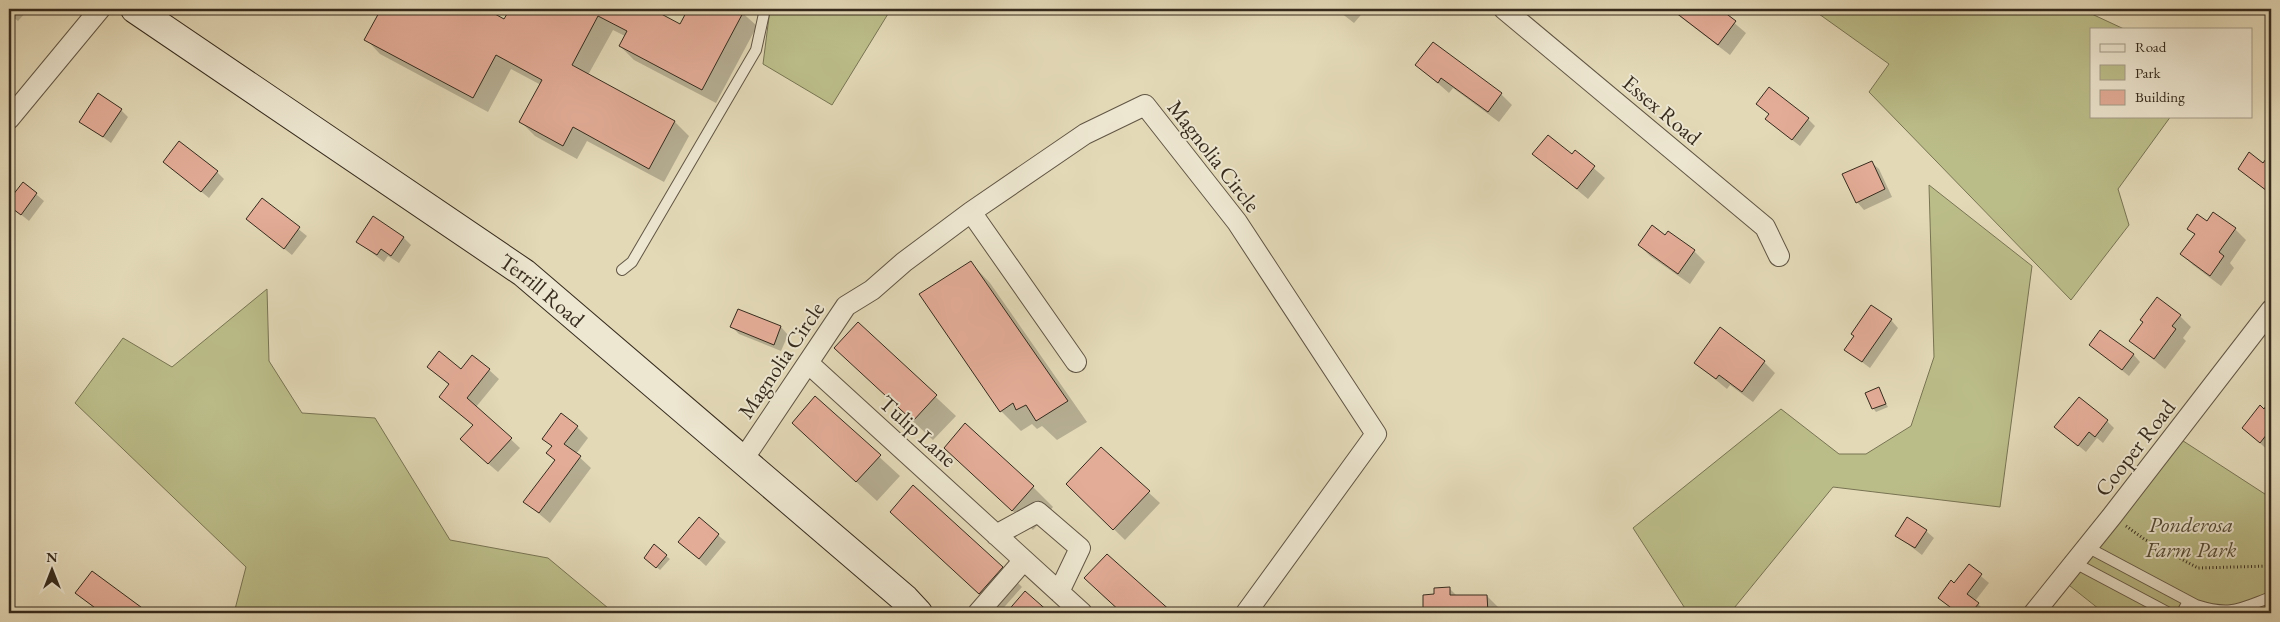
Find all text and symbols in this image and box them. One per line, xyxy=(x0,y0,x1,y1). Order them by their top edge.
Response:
legend xyxy=(2090,28,2252,118)
text: Road xyxy=(2135,37,2167,56)
text: Park xyxy=(2135,63,2162,82)
street label: Essex Road xyxy=(1616,68,1708,152)
text: Building xyxy=(2135,87,2185,106)
street label: Magnolia Circle xyxy=(1161,94,1267,218)
street label: Terrill Road xyxy=(494,246,592,334)
street label: Magnolia Circle xyxy=(731,296,831,424)
street label: Tulip Lane xyxy=(873,389,963,474)
street label: Cooper Road xyxy=(2088,393,2182,502)
park label: Ponderosa Farm Park xyxy=(2144,510,2237,564)
north arrow xyxy=(28,544,78,594)
text: N xyxy=(46,548,58,566)

